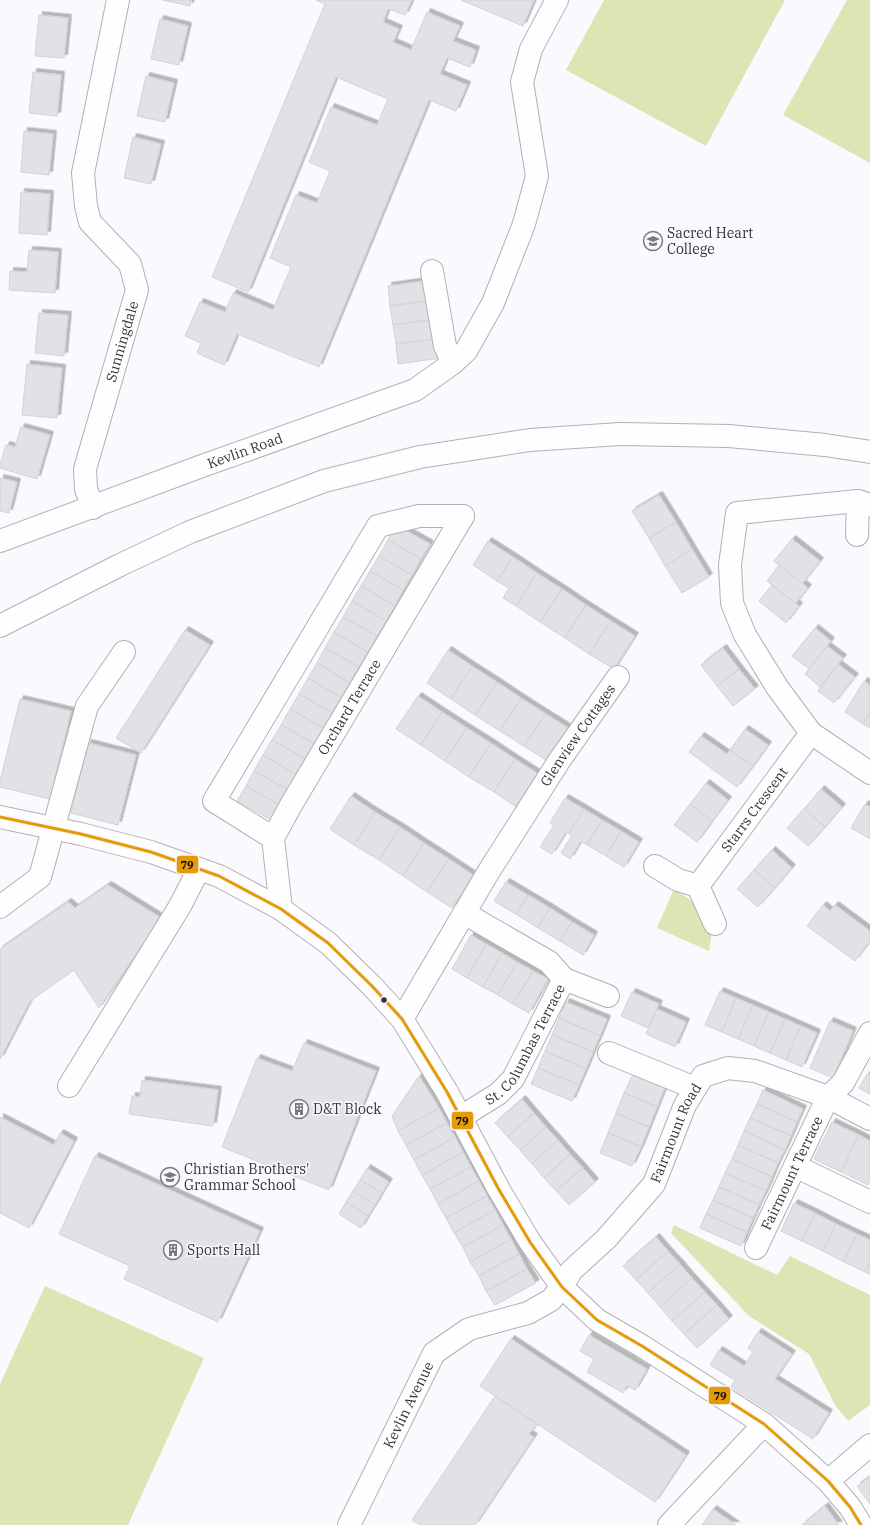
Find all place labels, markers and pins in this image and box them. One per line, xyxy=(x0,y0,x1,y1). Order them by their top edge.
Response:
place label: Sacred Heart College xyxy=(667,224,753,258)
school or university icon: Sacred Heart College xyxy=(642,230,664,252)
unlabelled marker xyxy=(379,995,389,1005)
building icon: D&T Block xyxy=(288,1098,310,1120)
place label: D&T Block xyxy=(313,1100,382,1118)
place label: Christian Brothers' Grammar School xyxy=(184,1160,309,1194)
school or university icon: Christian Brothers' Grammar School xyxy=(159,1166,181,1188)
building icon: Sports Hall xyxy=(162,1239,184,1261)
place label: Sports Hall xyxy=(187,1241,260,1259)

